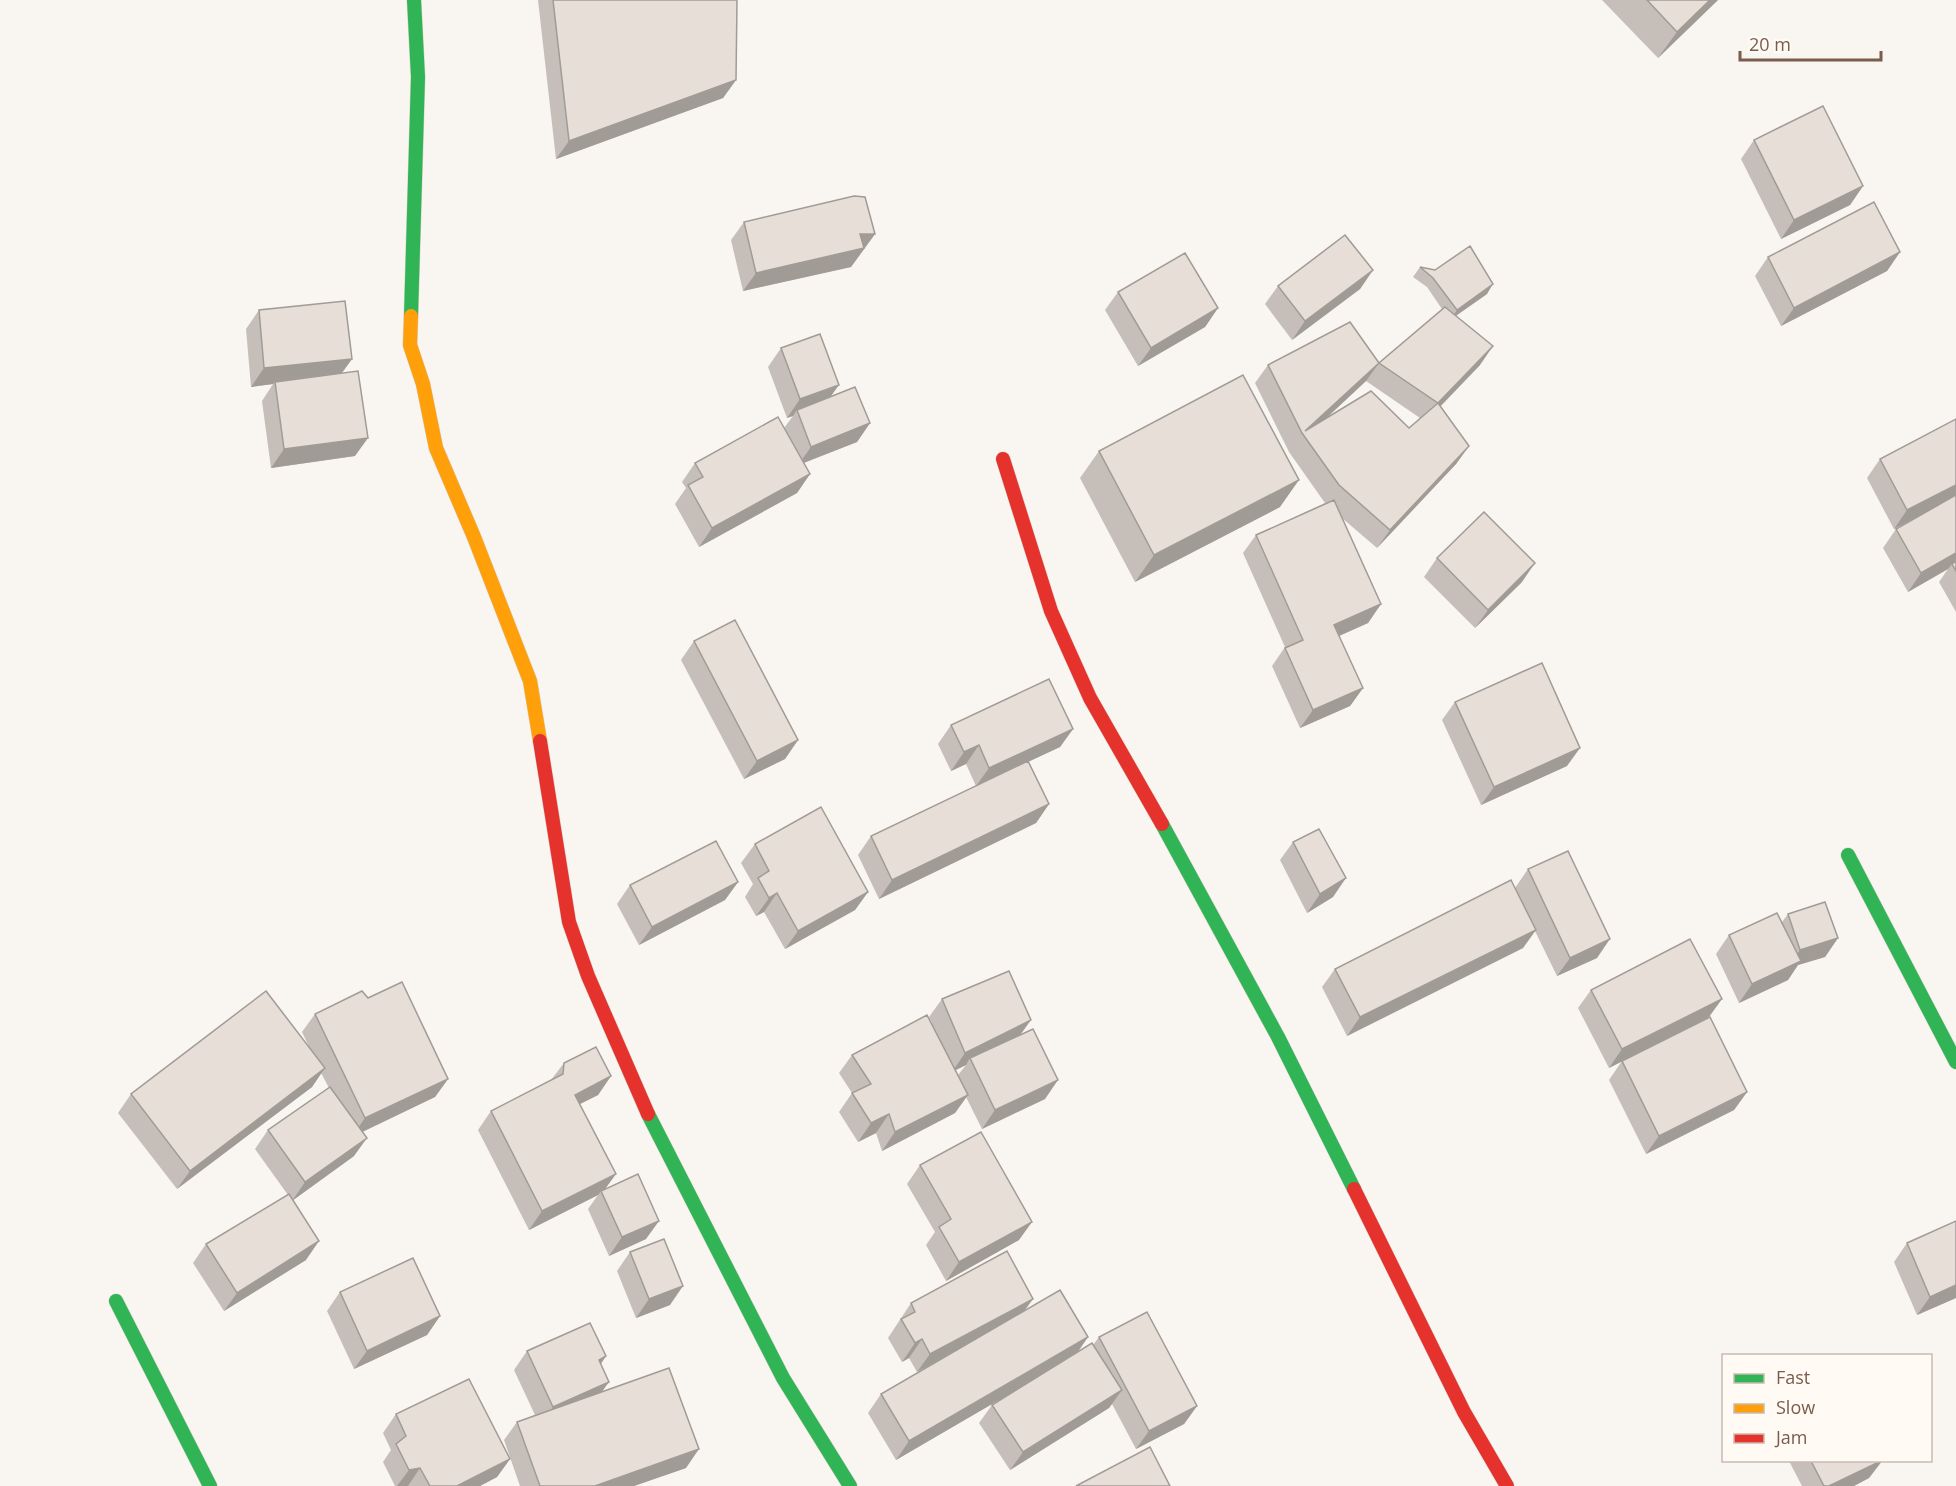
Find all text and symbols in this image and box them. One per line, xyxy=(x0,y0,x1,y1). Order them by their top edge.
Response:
scale bar xyxy=(1740,24,1881,62)
text: 20 m xyxy=(1749,32,1791,56)
legend xyxy=(1722,1354,1932,1462)
text: Fast xyxy=(1776,1365,1810,1389)
text: Slow xyxy=(1776,1395,1815,1419)
text: Jam xyxy=(1774,1425,1808,1449)

